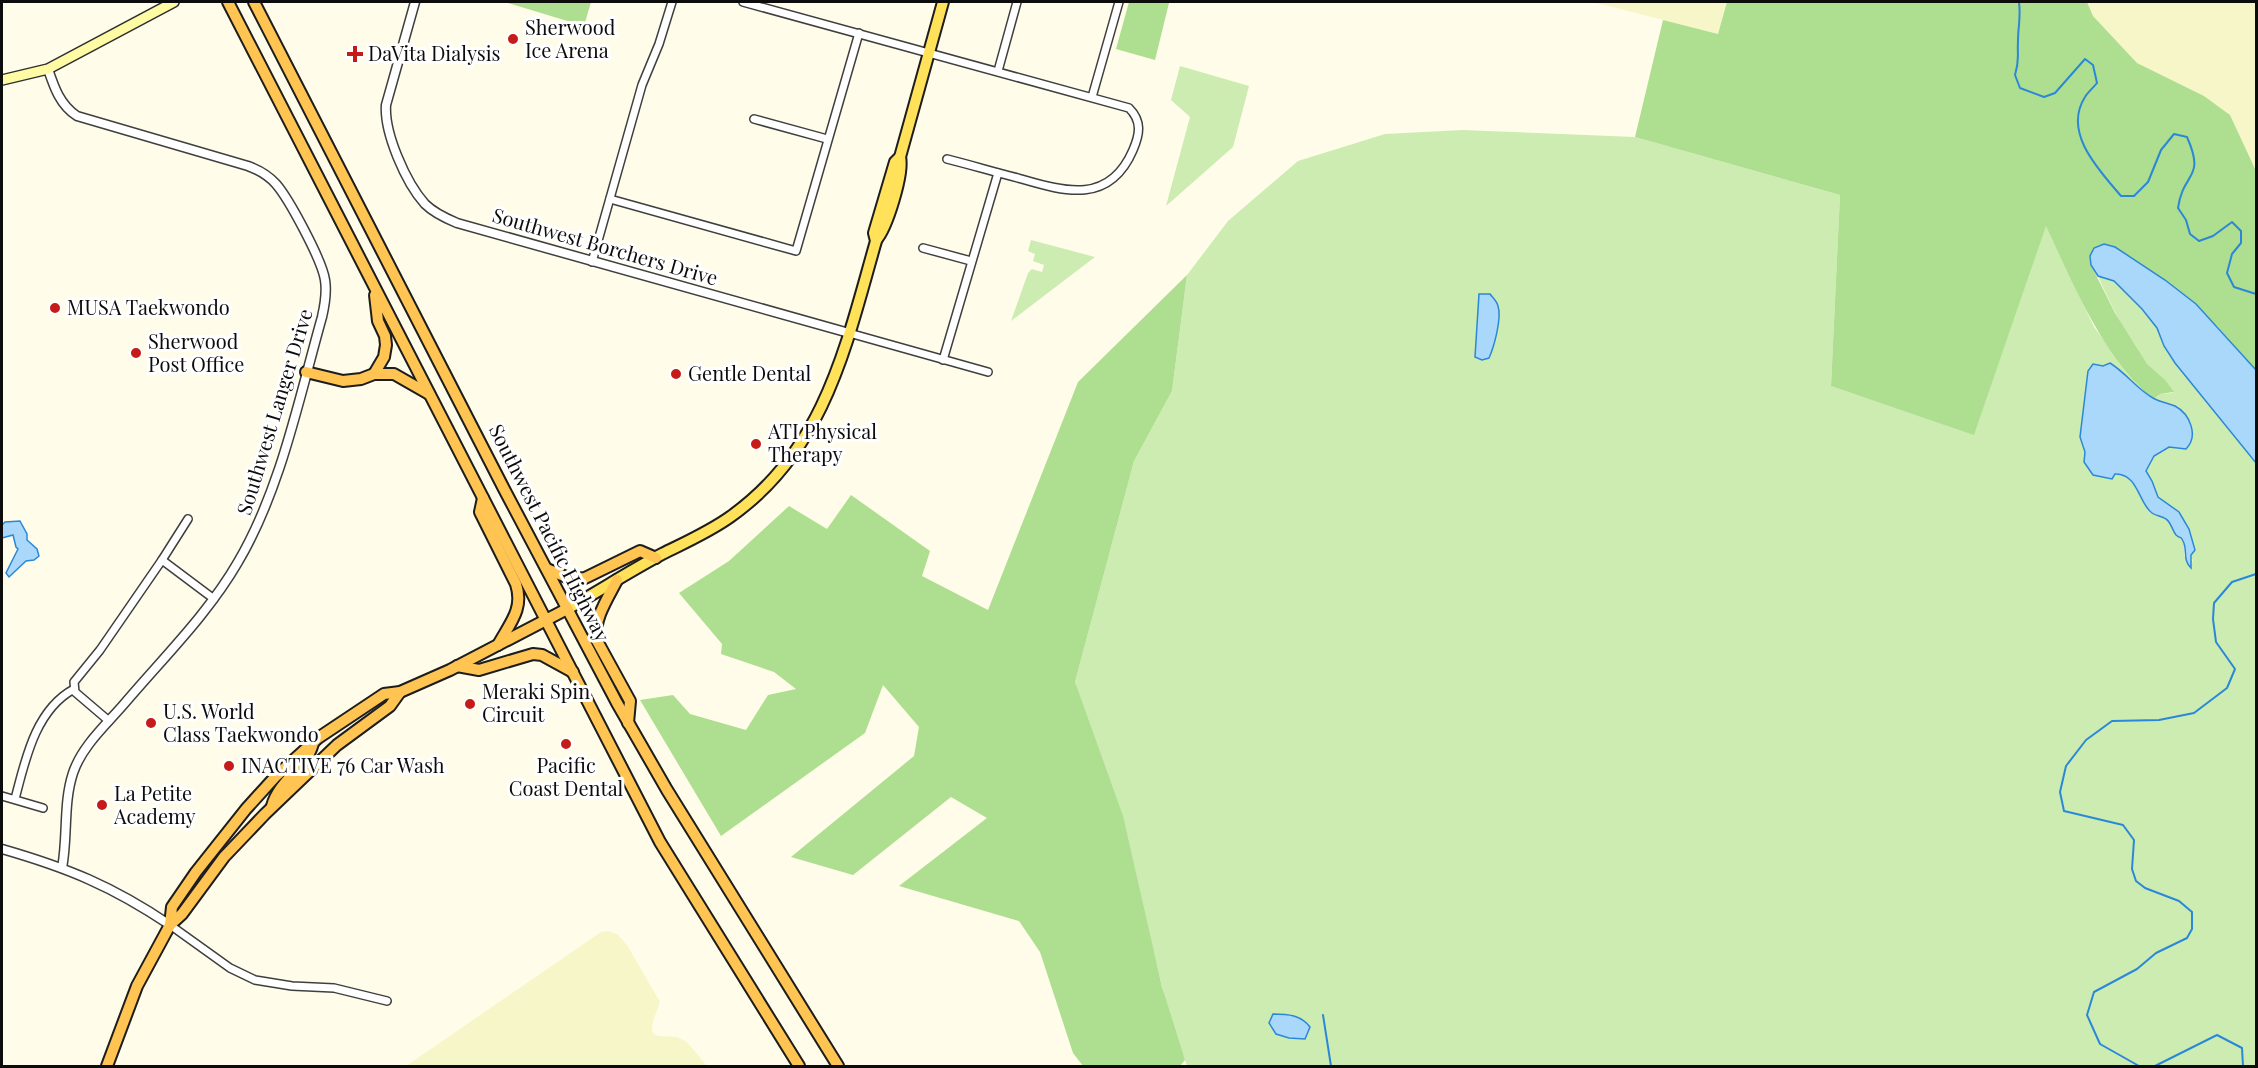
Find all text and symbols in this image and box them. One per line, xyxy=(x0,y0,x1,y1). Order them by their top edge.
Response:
place label: Sherwood Ice Arena xyxy=(525,13,616,63)
marker: Sherwood Ice Arena xyxy=(506,32,520,46)
place label: DaVita Dialysis xyxy=(368,39,501,66)
marker: DaVita Dialysis xyxy=(346,45,364,63)
street label: Southwest Borchers Drive xyxy=(490,200,721,291)
place label: MUSA Taekwondo xyxy=(67,293,230,320)
marker: MUSA Taekwondo xyxy=(48,301,62,315)
street label: Southwest Langer Drive xyxy=(229,305,318,518)
place label: Sherwood Post Office xyxy=(148,327,244,377)
marker: Sherwood Post Office xyxy=(129,346,143,360)
place label: Gentle Dental xyxy=(688,359,811,386)
marker: Gentle Dental xyxy=(669,367,683,381)
place label: ATI Physical Therapy xyxy=(767,417,877,467)
street label: Southwest Pacific Highway xyxy=(484,419,617,646)
marker: ATI Physical Therapy xyxy=(749,437,763,451)
place label: Meraki Spin Circuit xyxy=(482,677,590,727)
place label: U.S. World Class Taekwondo xyxy=(163,697,319,747)
marker: Meraki Spin Circuit xyxy=(463,697,477,711)
marker: U.S. World Class Taekwondo xyxy=(144,716,158,730)
marker: Pacific Coast Dental xyxy=(559,737,573,751)
place label: INACTIVE 76 Car Wash xyxy=(241,751,445,778)
place label: Pacific Coast Dental xyxy=(509,751,624,801)
marker: INACTIVE 76 Car Wash xyxy=(222,759,236,773)
place label: La Petite Academy xyxy=(113,779,196,829)
marker: La Petite Academy xyxy=(95,798,109,812)

